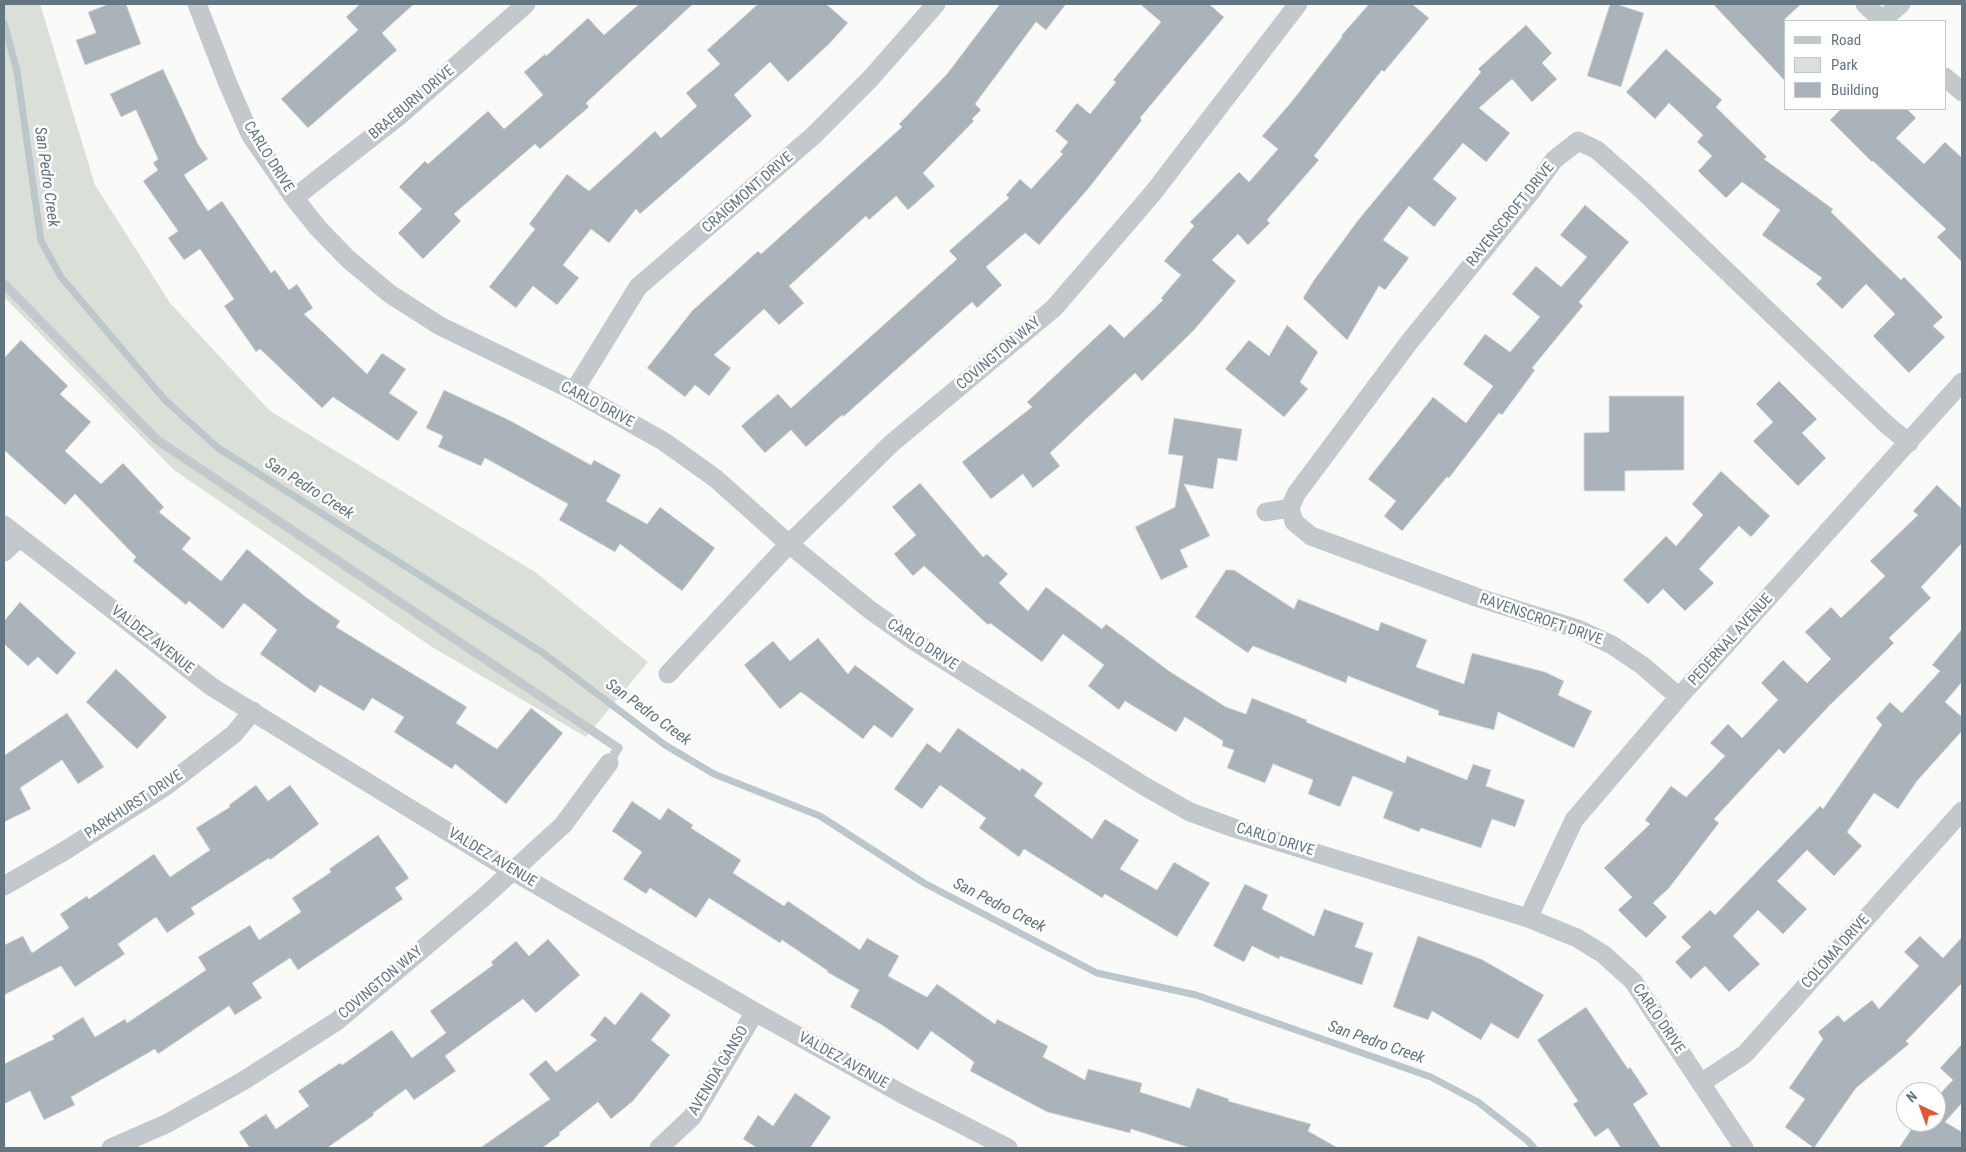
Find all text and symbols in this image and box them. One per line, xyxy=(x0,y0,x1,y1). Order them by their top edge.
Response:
legend xyxy=(1784,20,1946,110)
text: Road xyxy=(1831,31,1861,49)
text: Park xyxy=(1831,56,1858,74)
street label: BRAEBURN DRIVE xyxy=(366,62,458,144)
text: Building xyxy=(1831,81,1879,99)
street label: CARLO DRIVE xyxy=(239,118,297,196)
water label: San Pedro Creek xyxy=(29,126,63,228)
street label: CRAIGMONT DRIVE xyxy=(699,149,797,237)
street label: RAVENSCROFT DRIVE xyxy=(1463,159,1559,271)
street label: COVINGTON WAY xyxy=(953,314,1045,394)
street label: CARLO DRIVE xyxy=(557,378,637,432)
water label: San Pedro Creek xyxy=(261,454,357,524)
street label: RAVENSCROFT DRIVE xyxy=(1477,590,1605,650)
street label: PEDERNAL AVENUE xyxy=(1685,590,1777,690)
street label: VALDEZ AVENUE xyxy=(107,602,197,678)
street label: CARLO DRIVE xyxy=(883,616,961,674)
water label: San Pedro Creek xyxy=(601,676,695,750)
street label: PARKHURST DRIVE xyxy=(82,767,186,843)
street label: CARLO DRIVE xyxy=(1234,820,1316,860)
street label: VALDEZ AVENUE xyxy=(445,825,539,891)
water label: San Pedro Creek xyxy=(950,875,1048,937)
street label: COLOMA DRIVE xyxy=(1798,911,1874,993)
street label: COVINGTON WAY xyxy=(335,943,427,1023)
street label: CARLO DRIVE xyxy=(1628,981,1688,1057)
water label: San Pedro Creek xyxy=(1325,1017,1427,1069)
street label: AVENIDA GANSO xyxy=(685,1023,753,1119)
street label: VALDEZ AVENUE xyxy=(795,1029,891,1093)
north arrow xyxy=(1896,1082,1946,1132)
text: N xyxy=(1903,1088,1920,1105)

